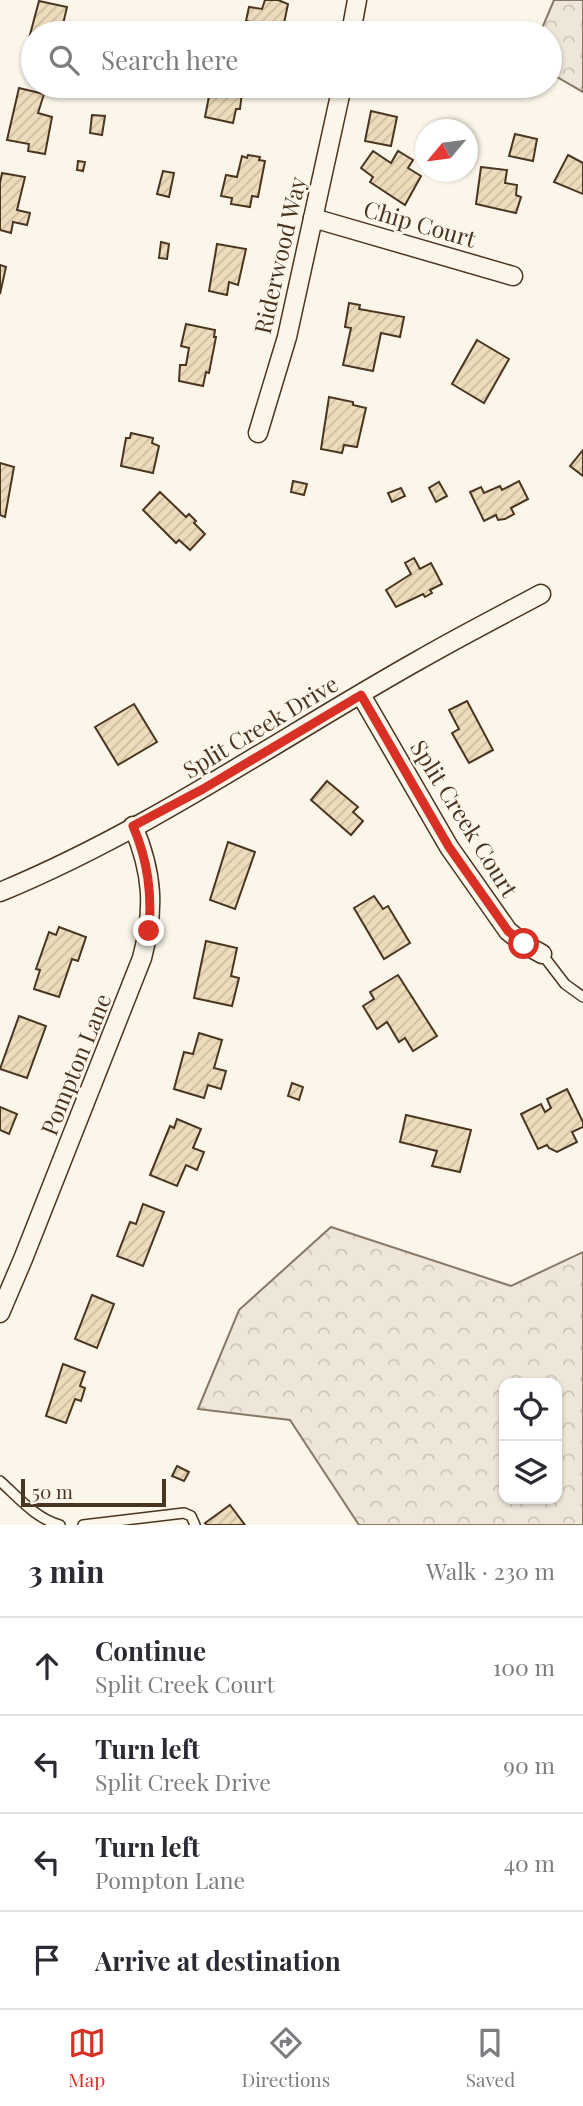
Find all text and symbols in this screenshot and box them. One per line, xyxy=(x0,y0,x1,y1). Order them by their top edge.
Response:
search box xyxy=(21,21,562,98)
icon: search xyxy=(45,41,83,79)
text: Search here xyxy=(101,42,238,77)
north arrow xyxy=(415,119,478,182)
street label: Riderwood Way xyxy=(246,173,312,337)
street label: Chip Court xyxy=(360,192,481,254)
street label: Split Creek Drive xyxy=(177,667,343,785)
street label: Split Creek Court xyxy=(404,734,526,903)
route end xyxy=(133,915,164,946)
route start xyxy=(508,928,539,959)
street label: Pompton Lane xyxy=(33,989,117,1139)
map controls xyxy=(499,1378,562,1504)
button: locate xyxy=(499,1378,562,1441)
button: layers xyxy=(499,1441,562,1504)
scale bar xyxy=(21,1476,166,1508)
text: 50 m xyxy=(32,1478,73,1504)
text: 3 min xyxy=(28,1551,104,1591)
text: Walk · 230 m xyxy=(426,1555,555,1586)
text: Continue xyxy=(95,1633,206,1668)
icon: ahead xyxy=(28,1647,66,1685)
text: 100 m xyxy=(493,1651,555,1682)
text: Split Creek Court xyxy=(95,1668,275,1699)
text: Turn left xyxy=(95,1731,200,1766)
icon: left xyxy=(28,1745,66,1783)
text: 90 m xyxy=(503,1749,555,1780)
text: Split Creek Drive xyxy=(95,1766,271,1797)
text: Turn left xyxy=(95,1829,200,1864)
icon: left xyxy=(28,1843,66,1881)
text: 40 m xyxy=(504,1847,555,1878)
text: Pompton Lane xyxy=(95,1864,245,1895)
icon: arrive xyxy=(28,1941,66,1979)
text: Arrive at destination xyxy=(95,1943,341,1978)
tab: Map xyxy=(68,2024,106,2092)
tab: Directions xyxy=(241,2024,330,2092)
tab: Saved xyxy=(466,2024,515,2092)

